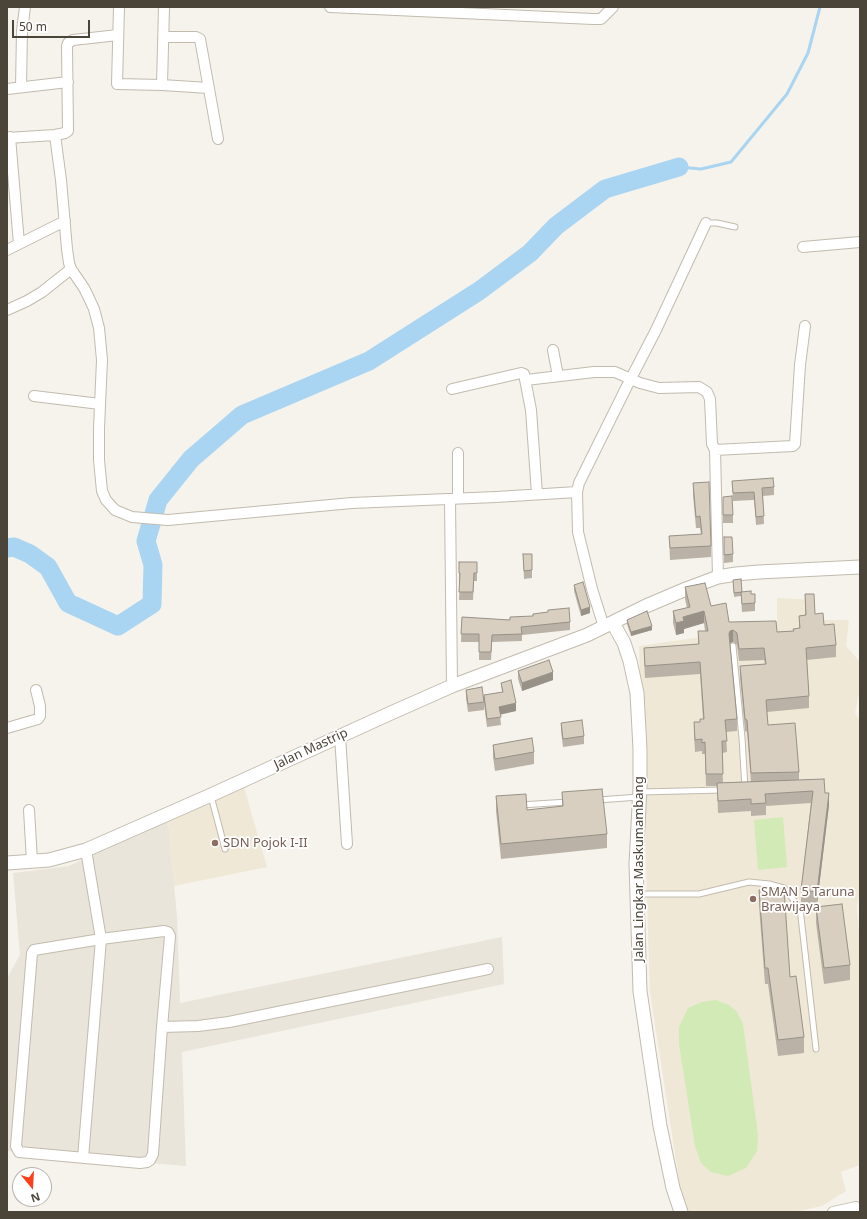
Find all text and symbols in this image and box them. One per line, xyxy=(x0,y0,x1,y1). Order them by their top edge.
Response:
scale bar xyxy=(14,12,92,38)
text: 50 m xyxy=(19,18,47,35)
street label: Jalan Mastrip xyxy=(272,725,350,773)
street label: Jalan Lingkar Maskumambang xyxy=(631,776,647,962)
place label: SDN Pojok I-II xyxy=(223,835,308,851)
marker: SDN Pojok I-II xyxy=(210,838,220,848)
place label: SMAN 5 Taruna Brawijaya xyxy=(761,884,855,915)
marker: SMAN 5 Taruna Brawijaya xyxy=(748,894,758,904)
north arrow xyxy=(12,1167,52,1207)
text: N xyxy=(29,1189,42,1206)

